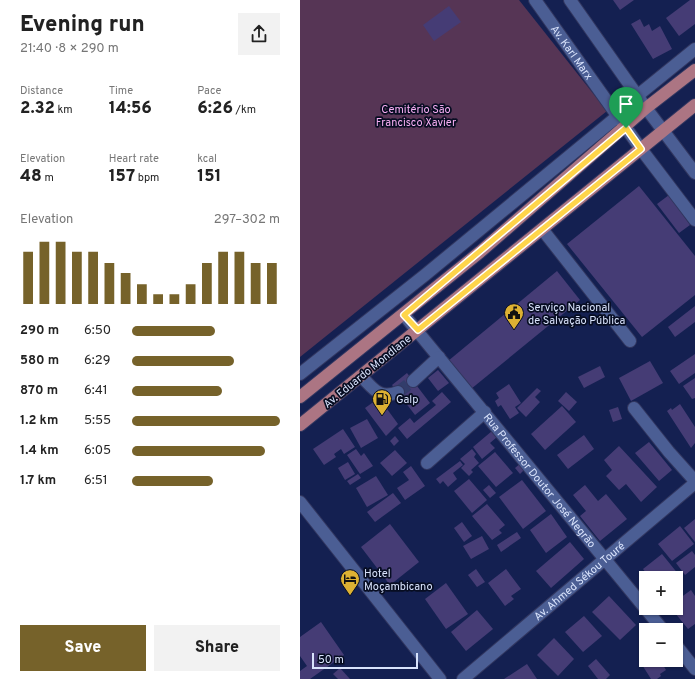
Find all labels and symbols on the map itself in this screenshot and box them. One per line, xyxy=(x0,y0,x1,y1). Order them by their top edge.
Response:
street label: Av. Karl Marx xyxy=(547,23,596,83)
pin xyxy=(609,87,643,128)
park label: Cemitério São Francisco Xavier xyxy=(376,103,457,130)
place label: Serviço Nacional de Salvação Pública xyxy=(528,301,625,328)
public building icon: Serviço Nacional de Salvação Pública xyxy=(503,302,525,330)
street label: Av. Eduardo Mondlane xyxy=(321,332,414,412)
fuel station icon: Galp xyxy=(371,388,393,416)
place label: Galp xyxy=(396,393,418,407)
street label: Rua Professor Doutor José Negrão xyxy=(480,411,598,551)
street label: Av. Ahmed Sékou Touré xyxy=(531,539,628,624)
place label: Hotel Moçambicano xyxy=(364,567,433,594)
hotel icon: Hotel Moçambicano xyxy=(339,568,361,596)
scale bar xyxy=(312,651,418,670)

